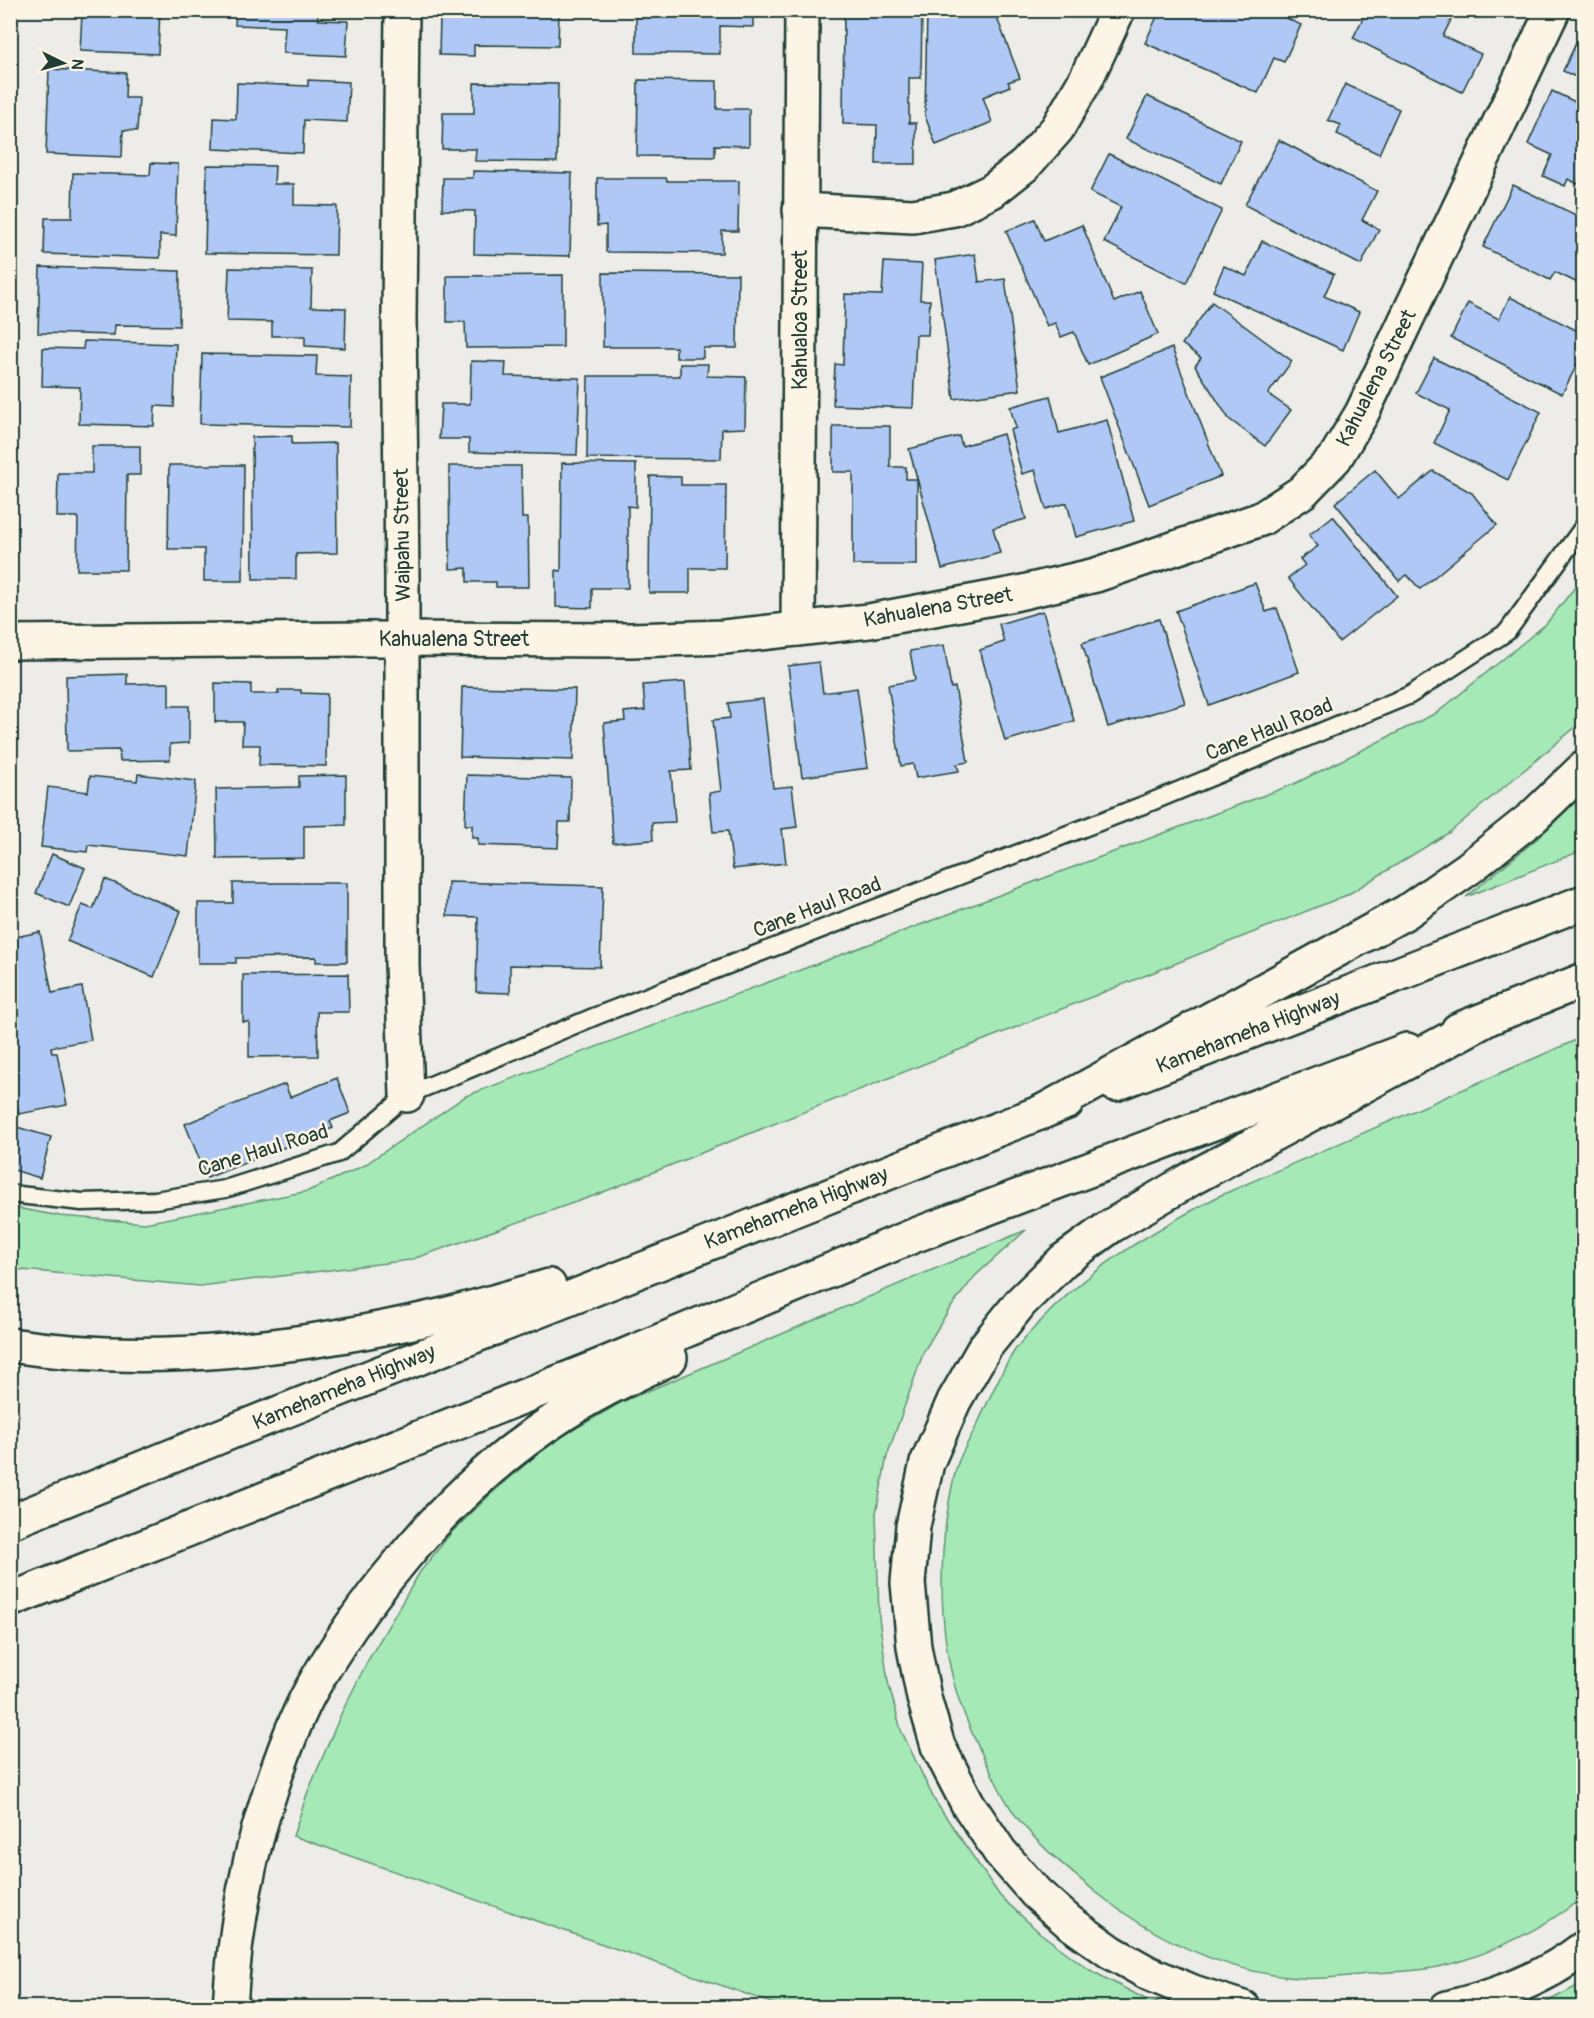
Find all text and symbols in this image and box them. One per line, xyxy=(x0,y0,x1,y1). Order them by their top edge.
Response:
north arrow xyxy=(33,33,93,93)
text: N xyxy=(66,58,87,71)
street label: Kahualoa Street xyxy=(787,249,814,390)
street label: Kahualena Street xyxy=(1330,304,1423,451)
street label: Waipahu Street xyxy=(388,468,417,602)
street label: Kahualena Street xyxy=(862,581,1015,634)
street label: Kahualena Street xyxy=(379,626,530,653)
street label: Cane Haul Road xyxy=(1201,692,1337,767)
street label: Cane Haul Road xyxy=(749,871,885,944)
street label: Kamehameha Highway xyxy=(1152,985,1344,1080)
street label: Cane Haul Road xyxy=(195,1118,332,1183)
street label: Kamehameha Highway xyxy=(700,1161,892,1256)
street label: Kamehameha Highway xyxy=(249,1338,440,1436)

